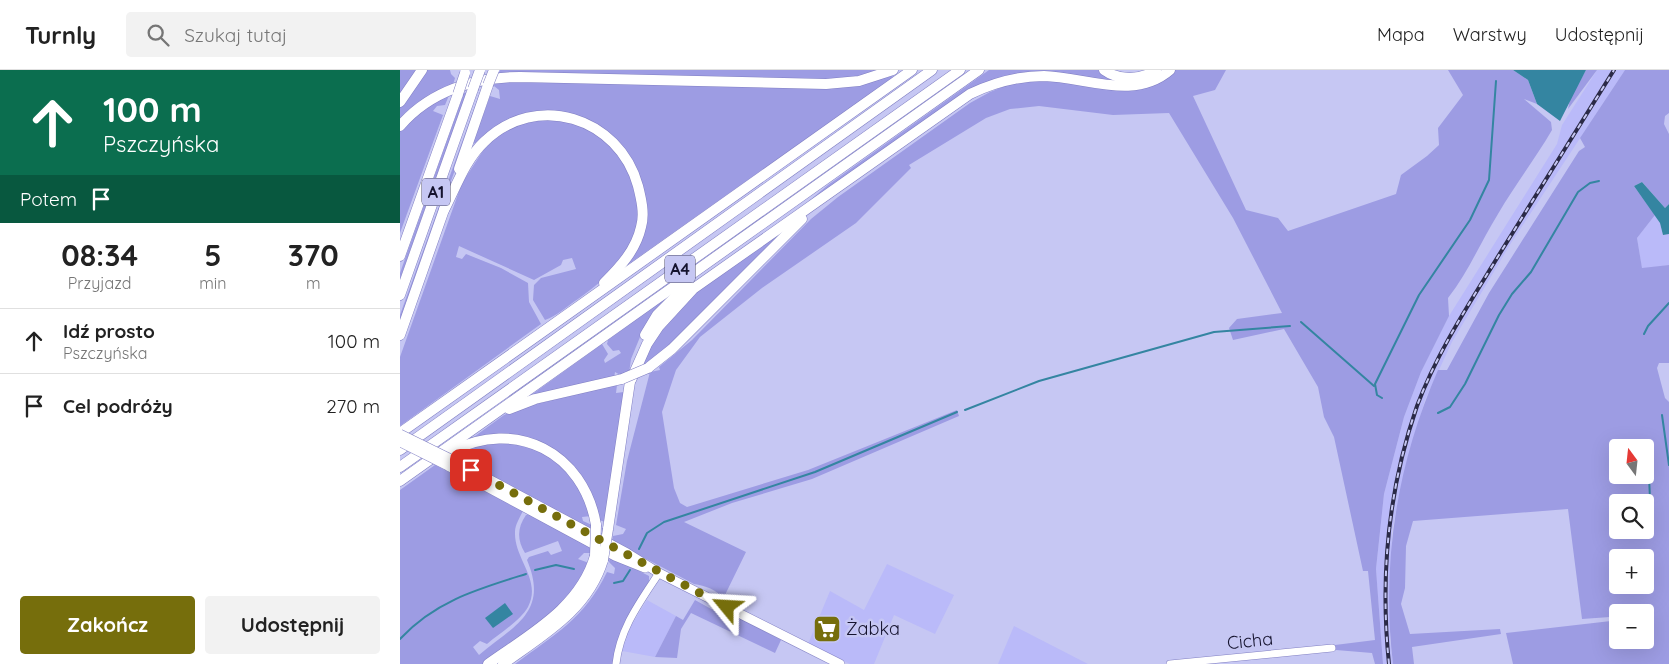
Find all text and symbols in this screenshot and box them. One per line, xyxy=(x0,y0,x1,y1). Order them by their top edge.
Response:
search box xyxy=(126,12,476,57)
text: Turnly xyxy=(25,20,96,50)
icon: search xyxy=(144,21,172,49)
text: Szukaj tutaj xyxy=(184,23,287,47)
text: Mapa xyxy=(1377,23,1425,46)
text: Warstwy xyxy=(1453,23,1527,46)
text: Udostępnij xyxy=(1555,23,1644,46)
text: 100 m xyxy=(103,87,202,131)
icon: ahead xyxy=(20,90,85,155)
text: Pszczyńska xyxy=(103,130,219,158)
road number: A1 xyxy=(422,178,450,206)
icon: arrive xyxy=(87,185,115,213)
text: Potem xyxy=(20,187,77,211)
text: 08:34 xyxy=(61,236,138,274)
text: 5 xyxy=(204,236,222,274)
text: 370 xyxy=(288,236,339,274)
road number: A4 xyxy=(665,255,695,282)
text: Przyjazd xyxy=(68,273,131,293)
text: min xyxy=(199,273,227,293)
text: m xyxy=(306,273,321,293)
text: Idź prosto xyxy=(63,319,155,343)
icon: ahead xyxy=(20,327,48,355)
text: 100 m xyxy=(328,329,380,353)
text: Pszczyńska xyxy=(63,343,148,363)
icon: arrive xyxy=(20,392,48,420)
text: Cel podróży xyxy=(63,394,173,418)
text: 270 m xyxy=(326,394,380,418)
north arrow xyxy=(1609,439,1654,484)
map controls xyxy=(1609,439,1654,649)
pin xyxy=(450,449,492,491)
icon: arrive xyxy=(457,456,485,484)
button: search xyxy=(1609,494,1654,539)
button: + xyxy=(1609,549,1654,594)
position arrow xyxy=(700,580,752,632)
button: Zakończ xyxy=(20,596,195,654)
button: Udostępnij xyxy=(205,596,380,654)
button: − xyxy=(1609,604,1654,649)
supermarket icon: Żabka xyxy=(812,614,842,644)
place label: Żabka xyxy=(846,617,900,640)
street label: Cicha xyxy=(1226,627,1274,654)

